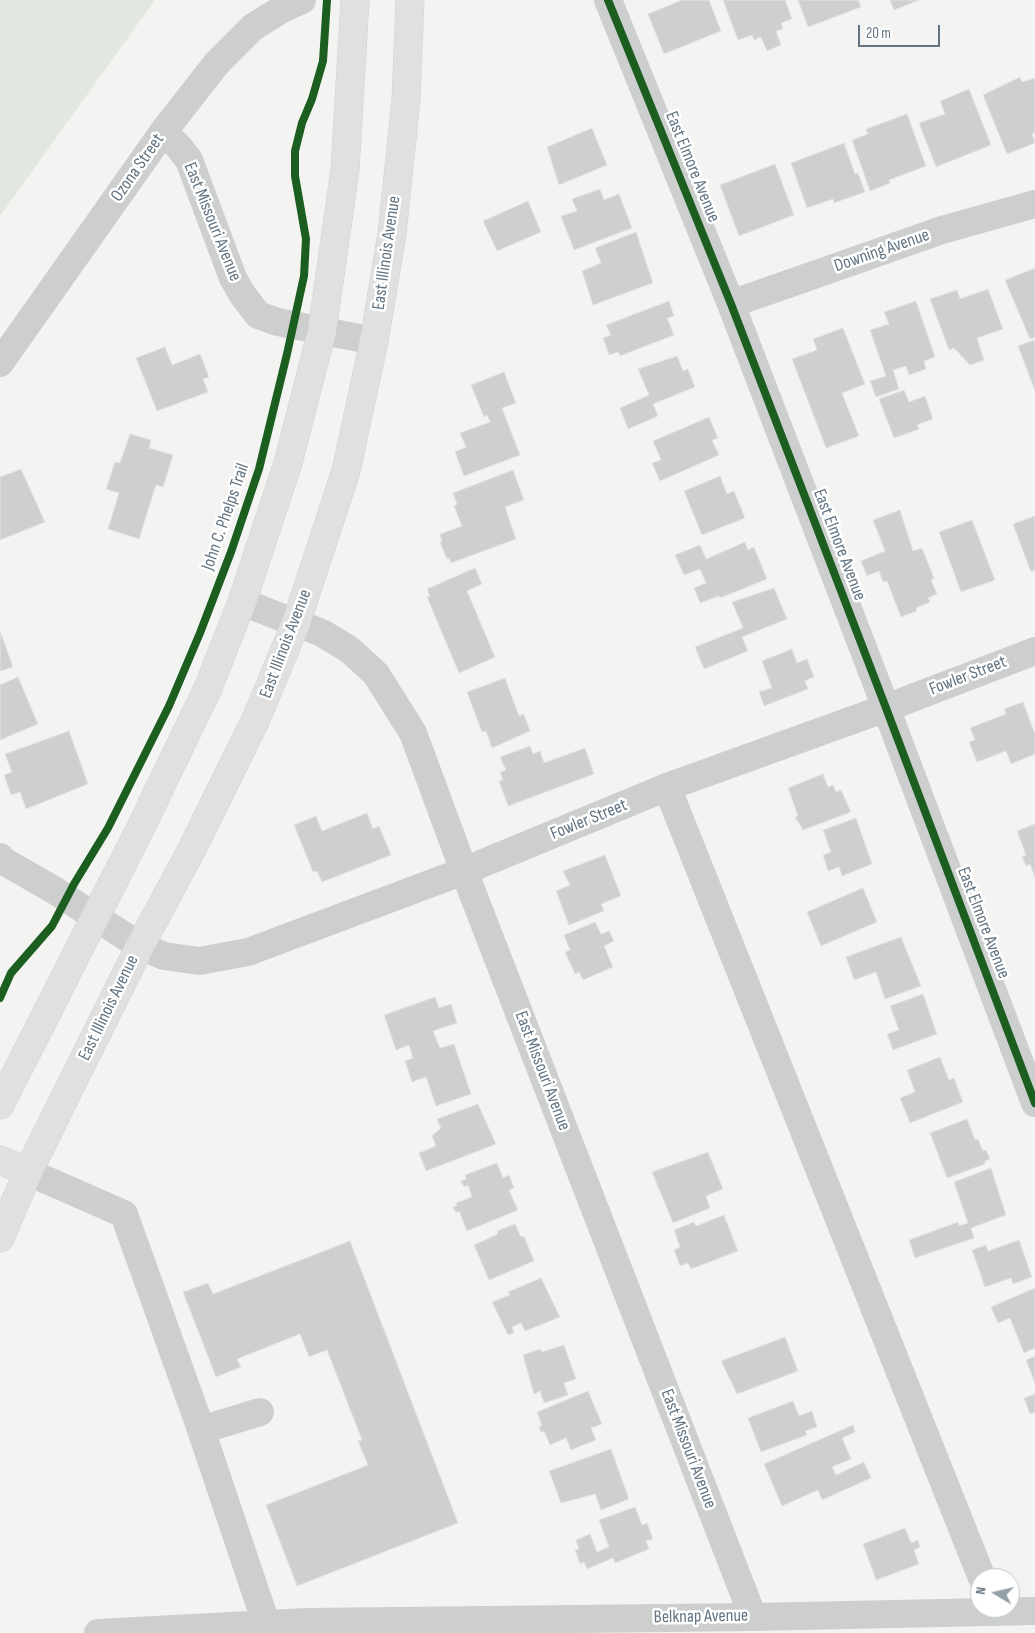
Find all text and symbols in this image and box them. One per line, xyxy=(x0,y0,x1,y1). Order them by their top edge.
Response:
scale bar xyxy=(860,15,942,47)
text: 20 m xyxy=(866,24,891,43)
street label: East Elmore Avenue xyxy=(660,108,724,226)
street label: Ozona Street xyxy=(107,130,169,206)
street label: East Missouri Avenue xyxy=(178,160,246,284)
street label: East Illinois Avenue xyxy=(368,195,406,311)
street label: Downing Avenue xyxy=(832,225,932,277)
street label: John C. Phelps Trail xyxy=(198,461,254,573)
street label: East Elmore Avenue xyxy=(808,486,870,604)
street label: East Illinois Avenue xyxy=(255,587,317,701)
street label: Fowler Street xyxy=(926,651,1010,701)
street label: Fowler Street xyxy=(548,795,630,845)
street label: East Elmore Avenue xyxy=(952,864,1014,982)
street label: East Illinois Avenue xyxy=(74,952,144,1064)
street label: East Missouri Avenue xyxy=(509,1008,575,1134)
street label: East Missouri Avenue xyxy=(655,1386,721,1512)
north arrow xyxy=(970,1568,1020,1618)
text: N xyxy=(972,1586,990,1596)
street label: Belknap Avenue xyxy=(654,1605,748,1629)

